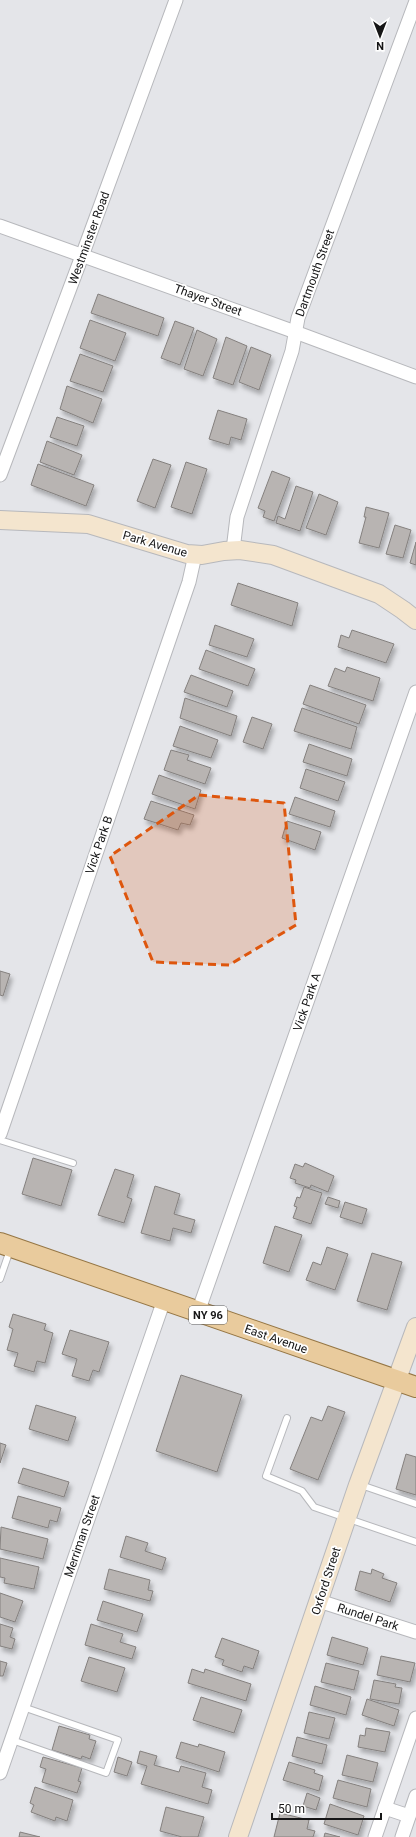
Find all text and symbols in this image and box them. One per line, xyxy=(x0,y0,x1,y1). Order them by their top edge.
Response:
north arrow xyxy=(360,16,400,56)
text: N xyxy=(376,39,384,52)
street label: Westminster Road xyxy=(66,190,112,286)
street label: Dartmouth Street xyxy=(293,227,337,319)
street label: Thayer Street xyxy=(172,281,244,319)
street label: Park Avenue xyxy=(121,528,189,560)
street label: Vick Park B xyxy=(83,814,115,876)
street label: Vick Park A xyxy=(290,971,324,1033)
road number: NY 96 xyxy=(189,1306,227,1324)
street label: East Avenue xyxy=(243,1322,309,1356)
street label: Merriman Street xyxy=(61,1493,103,1579)
street label: Oxford Street xyxy=(308,1545,344,1617)
street label: Rundel Park xyxy=(335,1600,401,1634)
scale bar xyxy=(272,1795,381,1821)
text: 50 m xyxy=(278,1802,305,1816)

